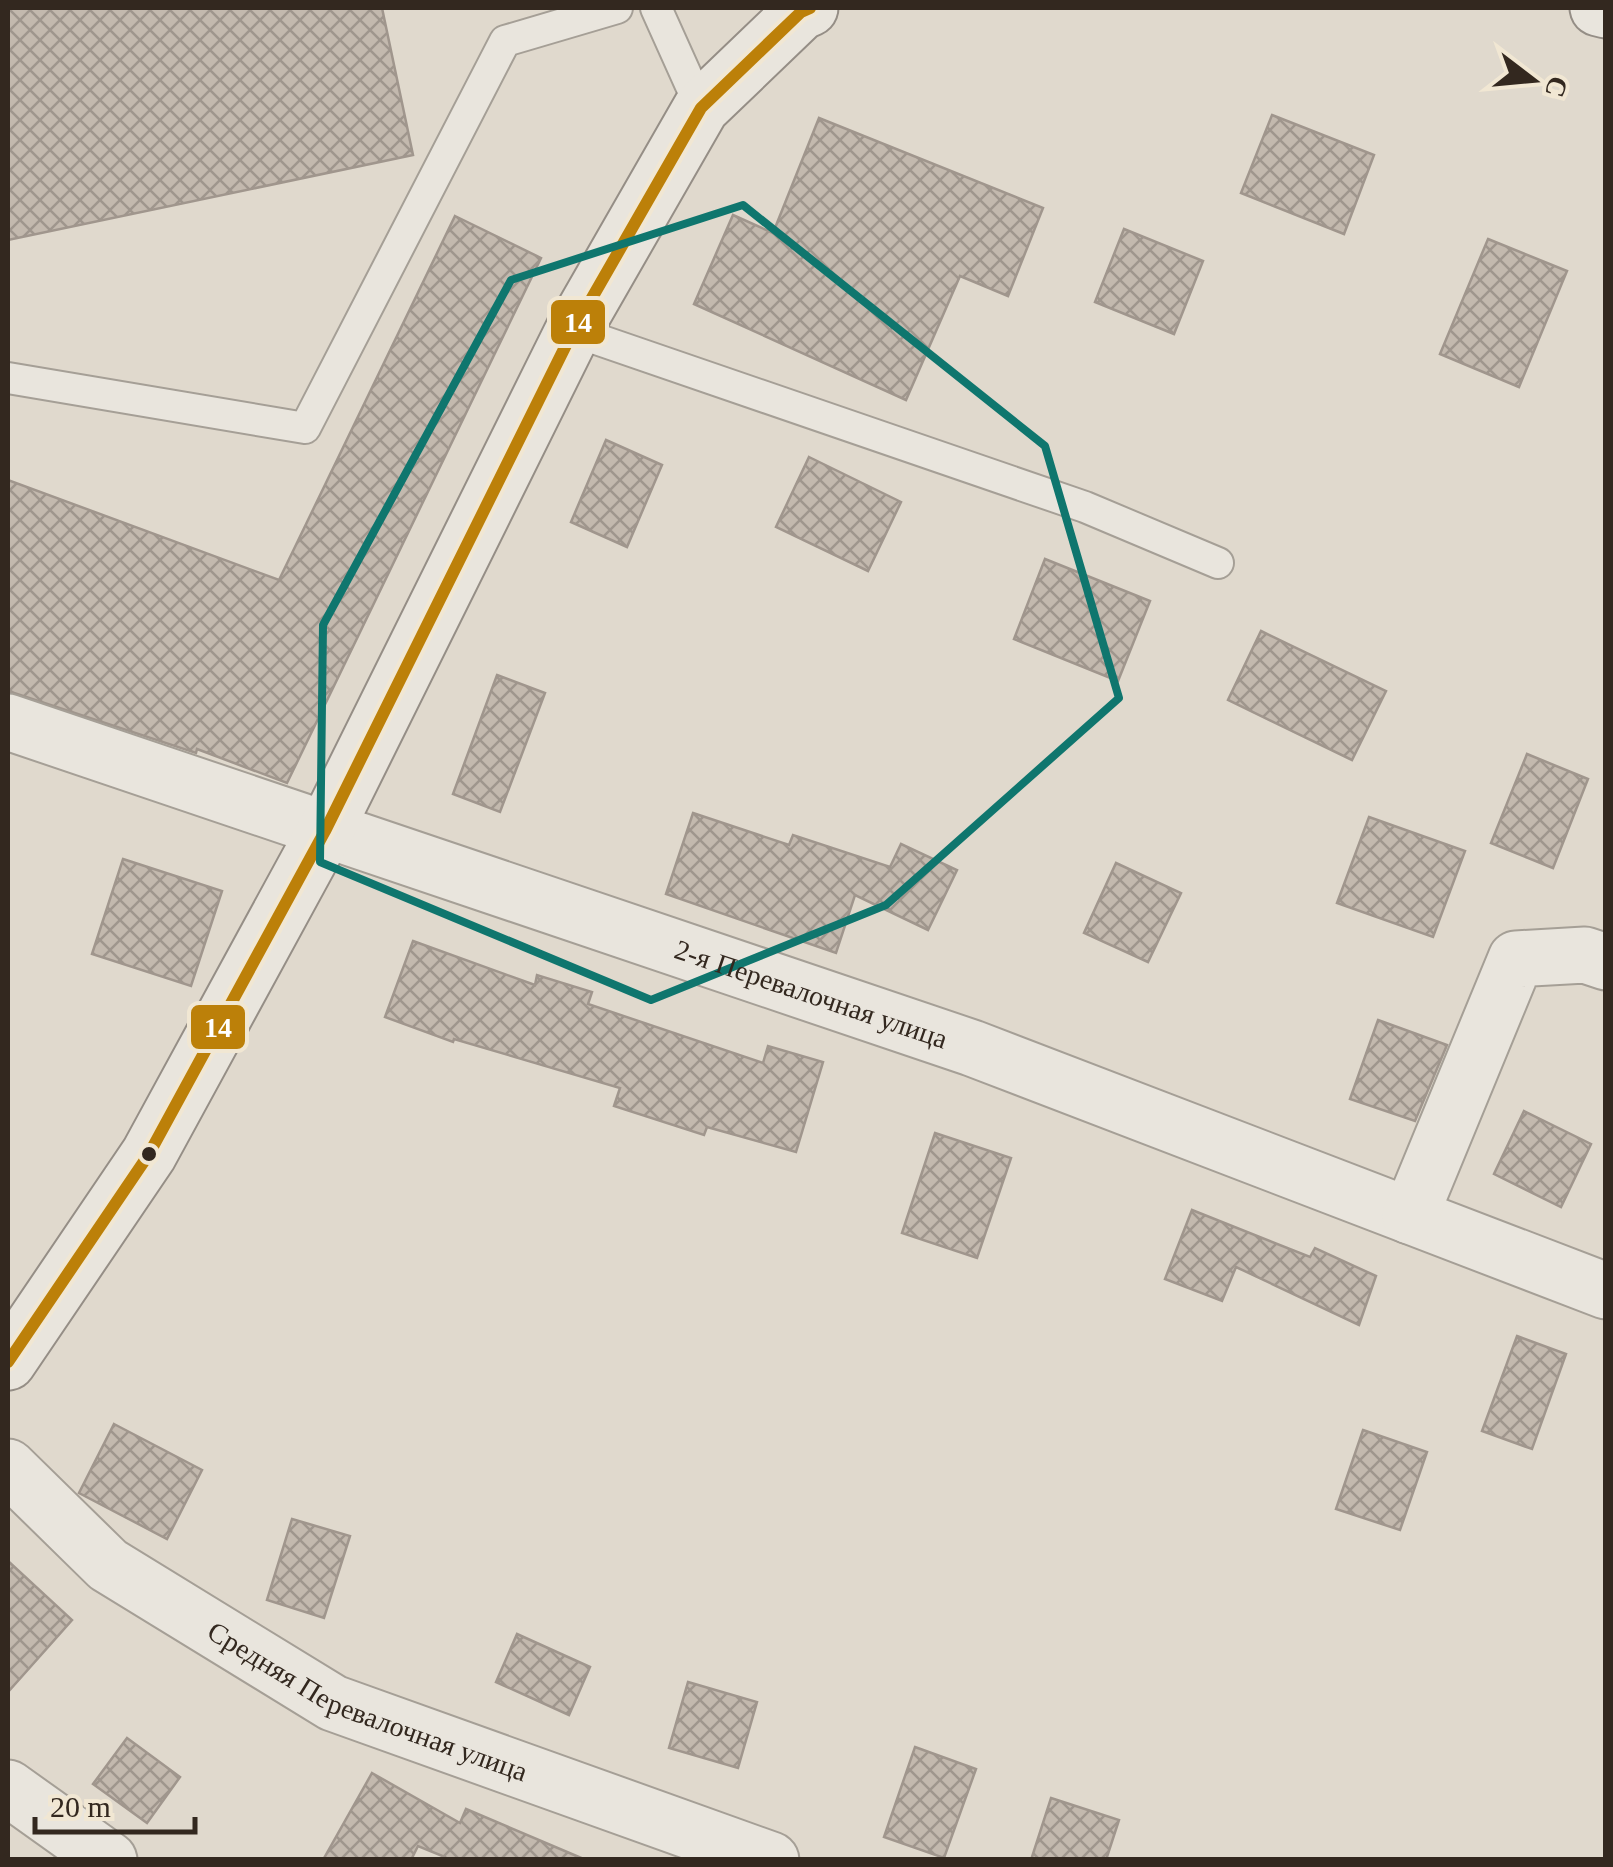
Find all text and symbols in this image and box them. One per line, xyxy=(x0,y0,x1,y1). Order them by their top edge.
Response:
north arrow xyxy=(1483,30,1583,130)
text: С xyxy=(1539,73,1574,101)
line badge: 14 xyxy=(549,298,607,346)
text: 14 xyxy=(564,307,592,338)
street label: 2-я Перевалочная улица xyxy=(671,934,952,1055)
line badge: 14 xyxy=(189,1003,247,1051)
text: 14 xyxy=(204,1012,232,1043)
unlabelled marker xyxy=(139,1144,159,1164)
street label: Средняя Перевалочная улица xyxy=(202,1615,532,1788)
scale bar xyxy=(35,1772,195,1834)
text: 20 m xyxy=(50,1790,111,1823)

